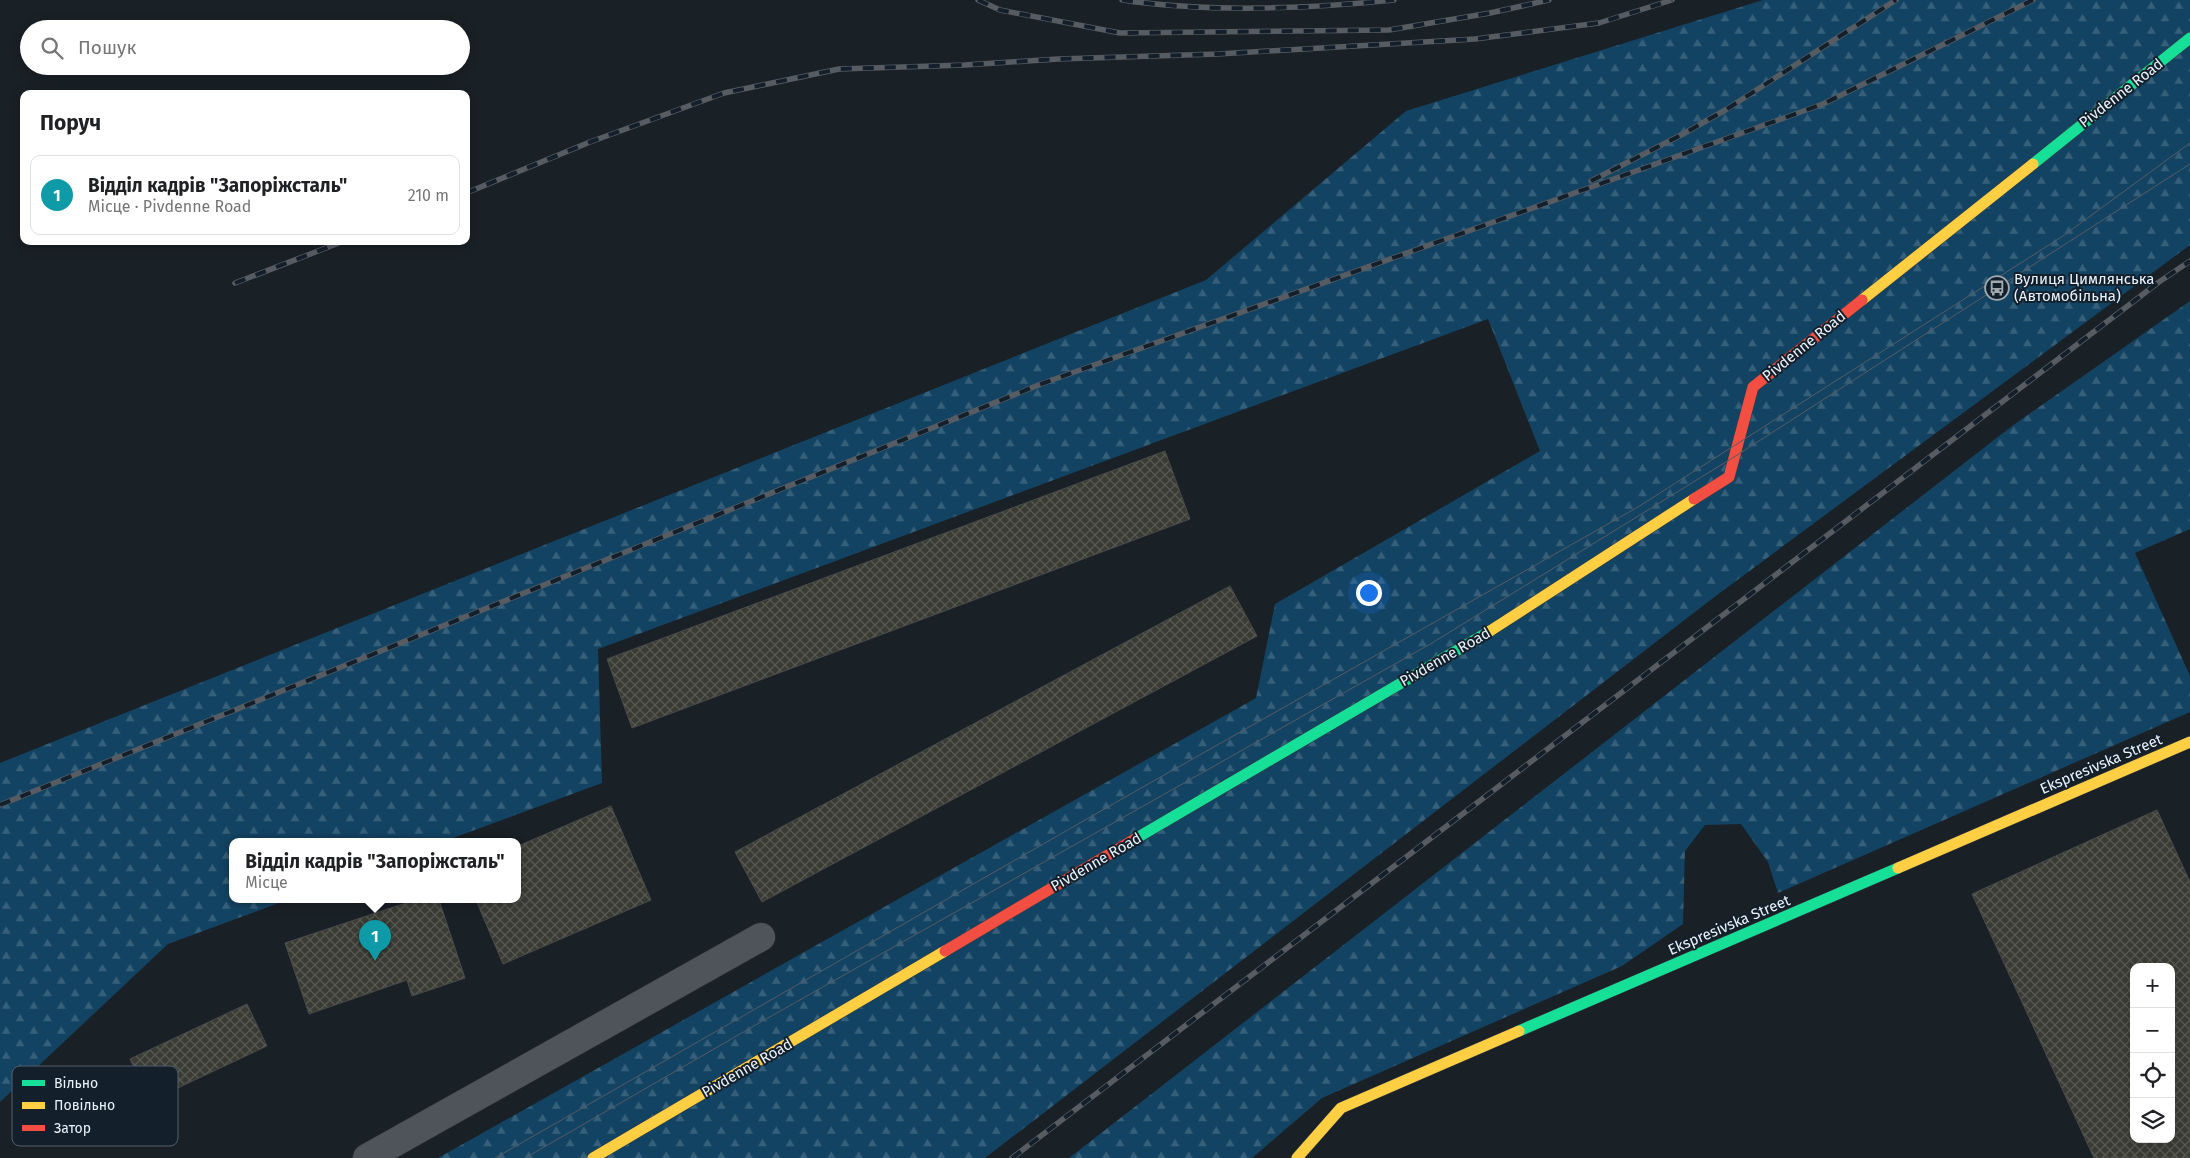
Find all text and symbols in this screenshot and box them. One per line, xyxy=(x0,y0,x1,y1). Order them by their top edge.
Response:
search box xyxy=(20,20,470,75)
icon: search xyxy=(38,34,66,62)
text: Пошук xyxy=(78,36,136,59)
street label: Pivdenne Road xyxy=(2075,55,2167,131)
text: Поруч xyxy=(40,110,101,136)
text: Відділ кадрів "Запоріжсталь" xyxy=(88,174,347,197)
text: 1 xyxy=(53,186,61,205)
text: 210 m xyxy=(408,186,449,205)
text: Місце · Pivdenne Road xyxy=(88,197,251,216)
place label: Вулиця Цимлянська (Автомобільна) xyxy=(2014,270,2154,305)
bus stop icon: Вулиця Цимлянська (Автомобільна) xyxy=(1984,275,2010,301)
street label: Pivdenne Road xyxy=(1759,307,1849,385)
your location xyxy=(1356,580,1382,606)
street label: Pivdenne Road xyxy=(1396,624,1494,690)
street label: Ekspresivska Street xyxy=(2037,730,2165,798)
street label: Pivdenne Road xyxy=(1047,829,1145,895)
popup xyxy=(229,838,521,903)
text: Відділ кадрів "Запоріжсталь" xyxy=(245,850,505,873)
text: Місце xyxy=(245,873,288,892)
street label: Ekspresivska Street xyxy=(1665,891,1793,959)
pin: 1 xyxy=(359,920,391,961)
map controls xyxy=(2130,963,2175,1143)
button: + xyxy=(2130,963,2175,1008)
button: − xyxy=(2130,1008,2175,1053)
street label: Pivdenne Road xyxy=(698,1035,796,1101)
button: locate xyxy=(2130,1053,2175,1098)
legend xyxy=(12,1066,178,1146)
text: Вільно xyxy=(54,1075,98,1092)
text: Повільно xyxy=(54,1097,115,1114)
button: layers xyxy=(2130,1098,2175,1143)
text: Затор xyxy=(54,1120,91,1137)

